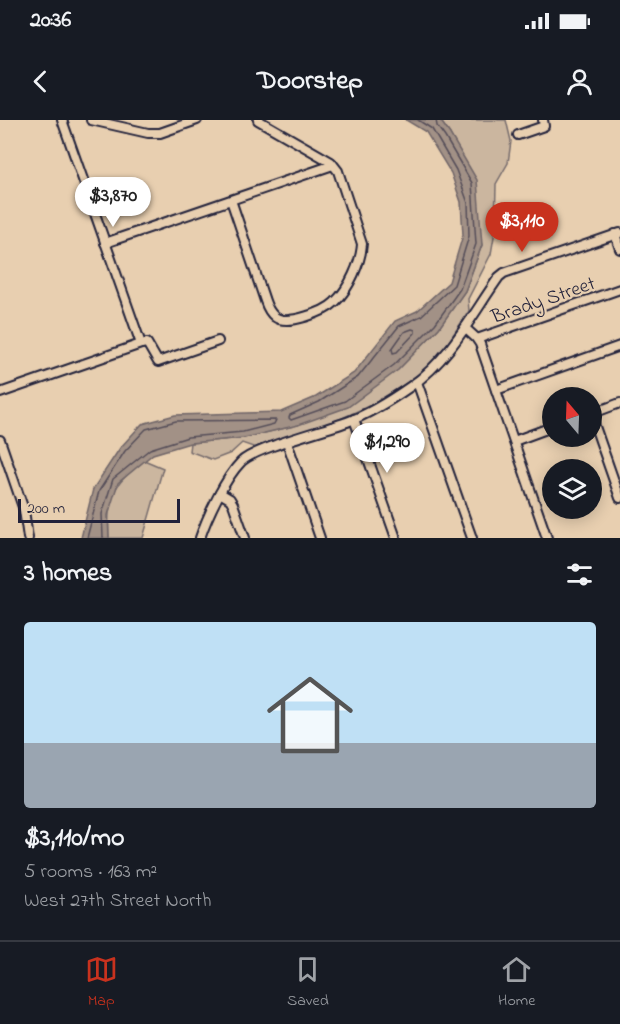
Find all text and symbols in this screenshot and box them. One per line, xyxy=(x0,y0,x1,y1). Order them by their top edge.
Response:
text: 20:36 xyxy=(30,5,71,37)
text: Doorstep xyxy=(257,62,363,101)
icon: back xyxy=(24,65,57,98)
icon: person xyxy=(563,65,596,98)
pin: $3,870 xyxy=(64,177,162,228)
text: $3,870 xyxy=(89,182,137,211)
pin: $3,110 xyxy=(473,202,571,253)
text: $3,110 xyxy=(499,207,545,236)
street label: Brady Street xyxy=(487,270,600,333)
north arrow xyxy=(542,387,602,447)
map controls xyxy=(542,387,602,519)
pin: $1,290 xyxy=(338,423,436,474)
text: $1,290 xyxy=(364,428,410,457)
button: layers xyxy=(542,459,602,519)
scale bar xyxy=(18,496,180,523)
text: 200 m xyxy=(27,497,65,521)
text: 3 homes xyxy=(24,555,112,593)
icon: filters xyxy=(563,558,596,591)
icon: home xyxy=(256,661,364,769)
text: $3,110/mo xyxy=(24,820,124,858)
text: 5 rooms · 163 m² xyxy=(24,858,157,887)
text: West 27th Street North xyxy=(24,887,211,916)
tab: Map xyxy=(85,953,118,1013)
tab: Saved xyxy=(287,953,329,1013)
tab: Home xyxy=(498,953,535,1013)

